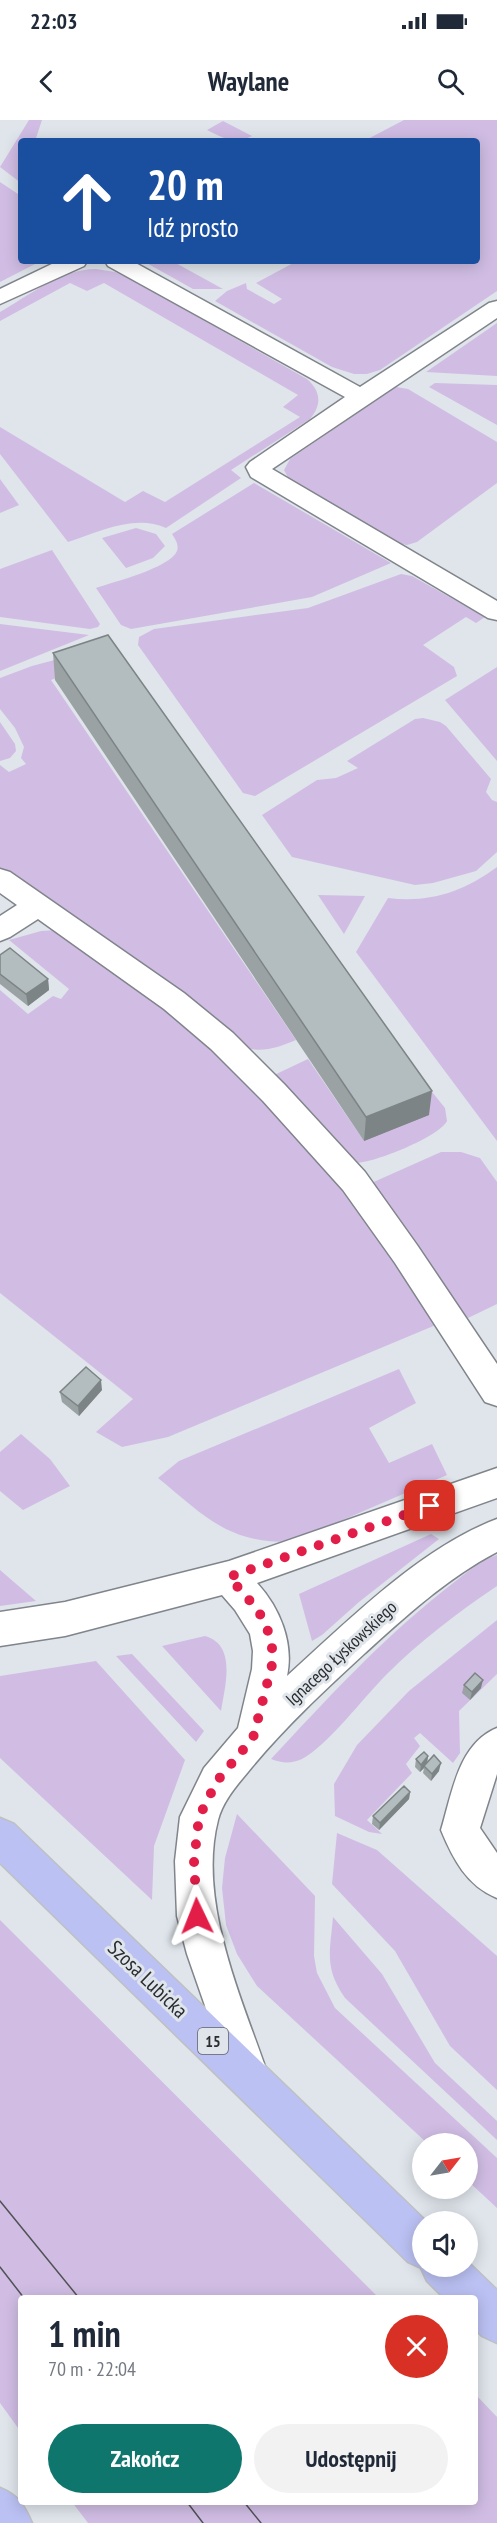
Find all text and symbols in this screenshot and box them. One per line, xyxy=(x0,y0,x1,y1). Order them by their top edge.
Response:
text: 22:03 xyxy=(30,7,78,35)
text: Waylane xyxy=(208,64,289,98)
icon: back xyxy=(30,65,63,98)
icon: search xyxy=(434,65,467,98)
text: 20 m xyxy=(147,157,224,212)
icon: ahead xyxy=(48,162,126,240)
text: Idź prosto xyxy=(147,210,239,244)
pin xyxy=(404,1480,455,1531)
icon: arrive xyxy=(413,1489,446,1522)
street label: Ignacego Łyskowskiego xyxy=(281,1595,402,1710)
position arrow xyxy=(165,1884,229,1948)
street label: Szosa Lubicka xyxy=(102,1934,194,2024)
road number: 15 xyxy=(198,2028,228,2054)
north arrow xyxy=(412,2133,478,2199)
map controls xyxy=(412,2133,478,2277)
button: sound xyxy=(412,2211,478,2277)
text: 1 min xyxy=(48,2310,121,2357)
button: close xyxy=(385,2315,448,2378)
text: 70 m · 22:04 xyxy=(48,2356,136,2382)
button: Zakończ xyxy=(48,2424,242,2493)
button: Udostępnij xyxy=(254,2424,448,2493)

